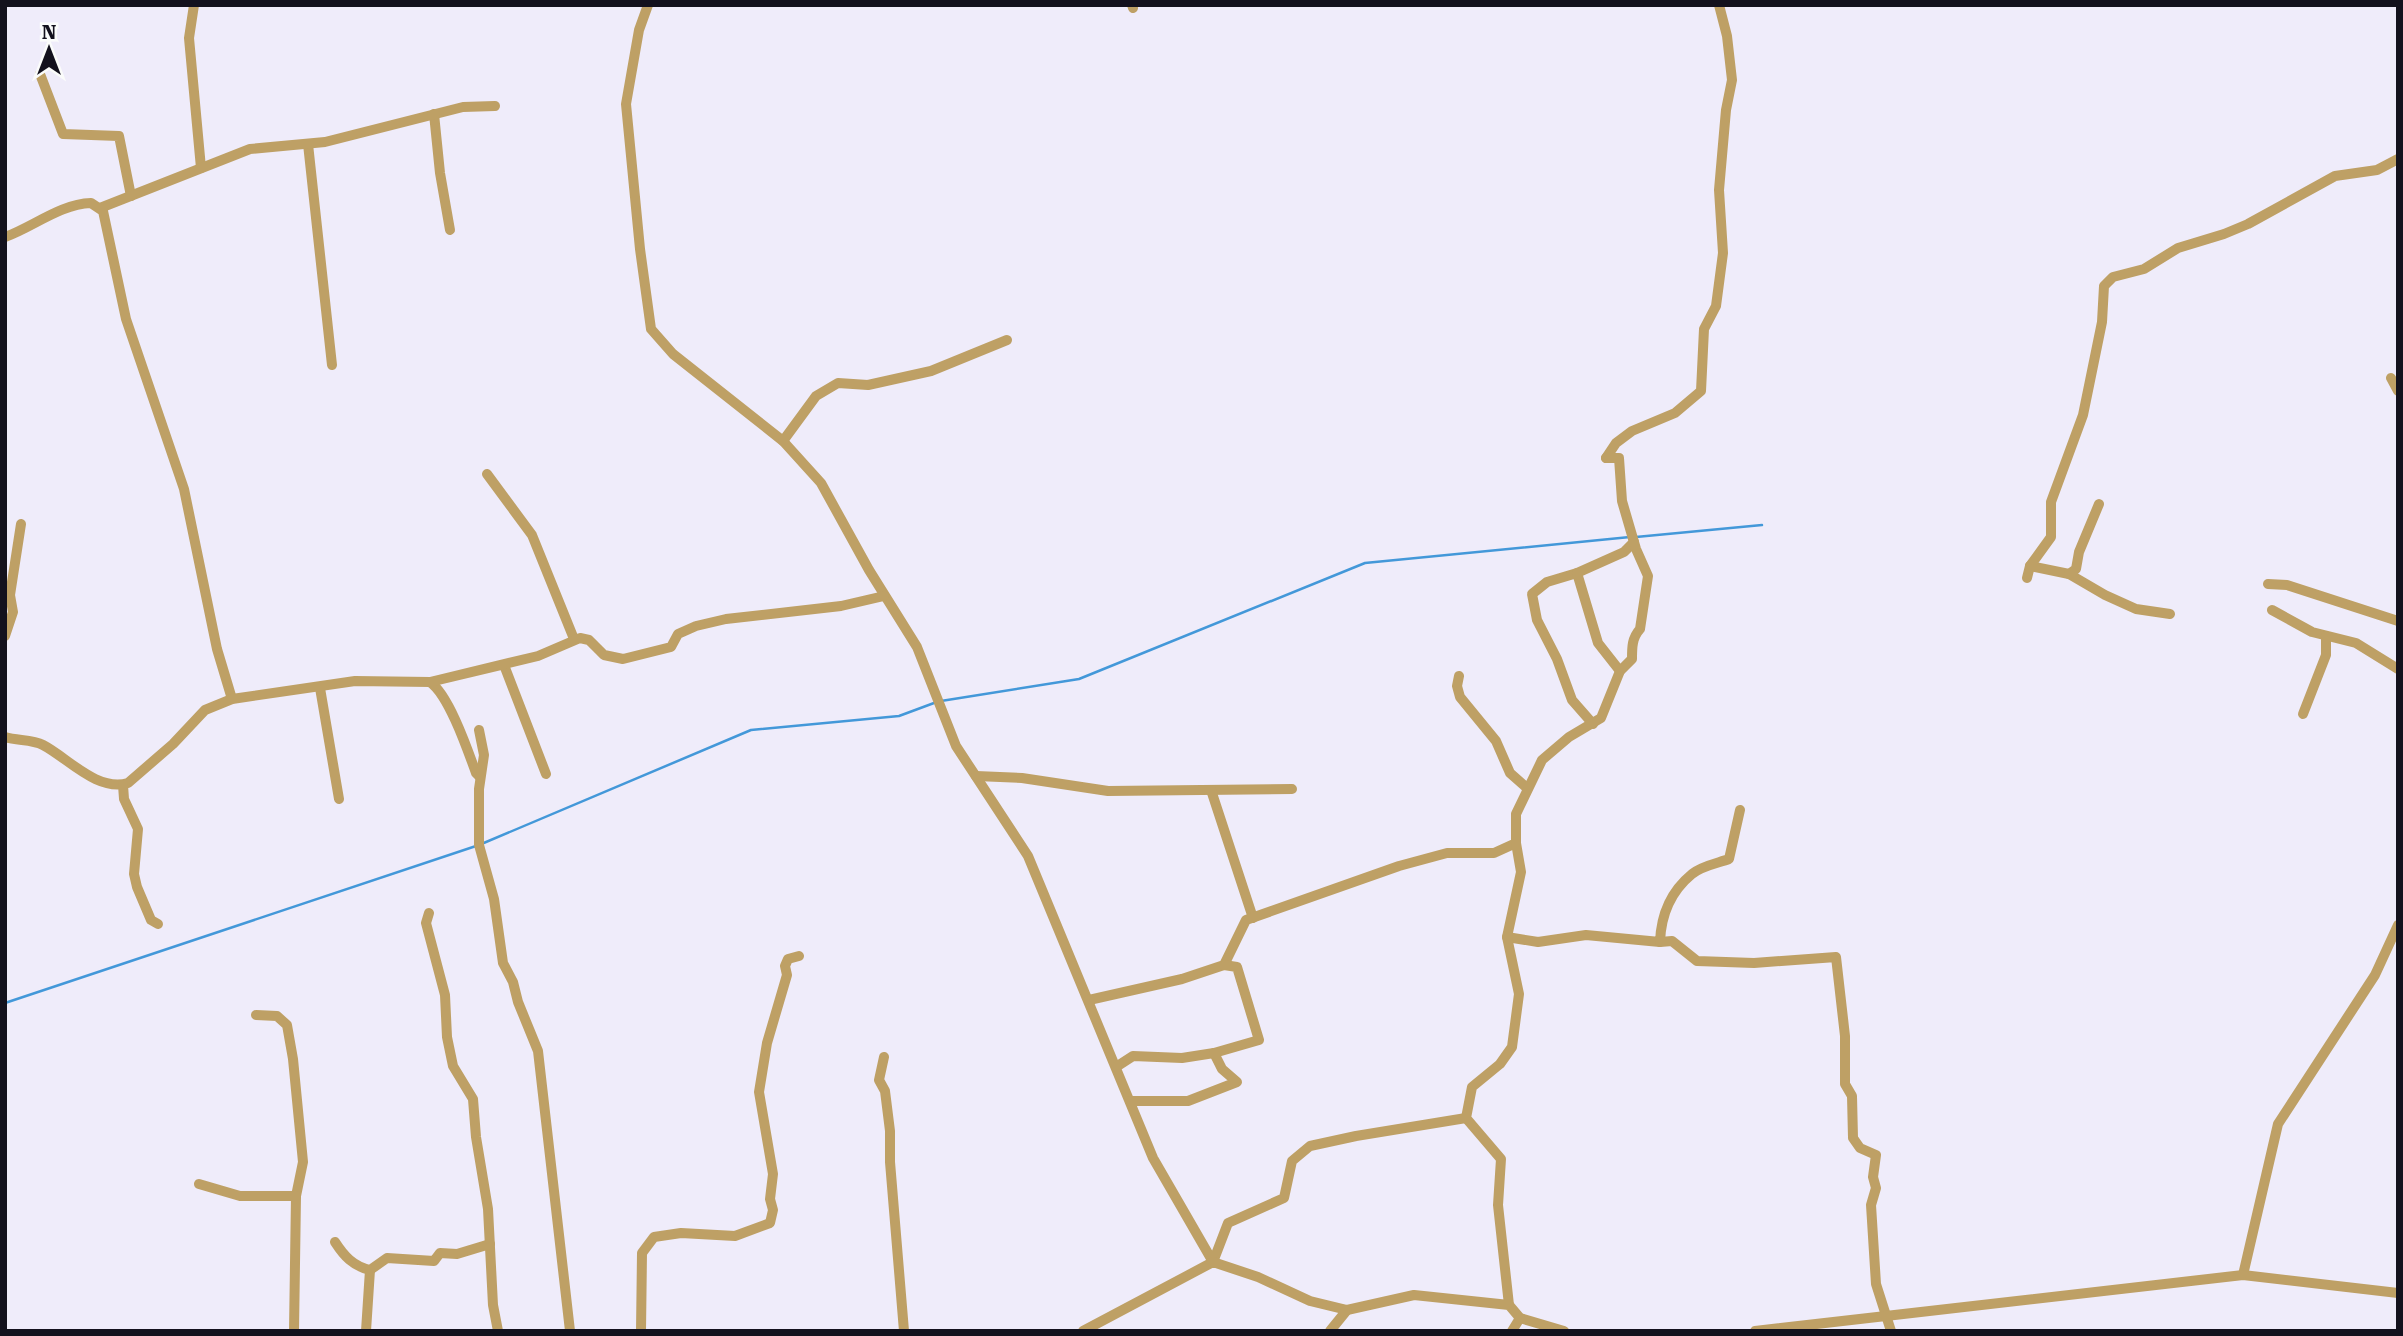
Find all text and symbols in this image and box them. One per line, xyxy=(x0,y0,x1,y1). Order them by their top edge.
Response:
north arrow xyxy=(14,14,84,84)
text: N xyxy=(42,21,57,44)

